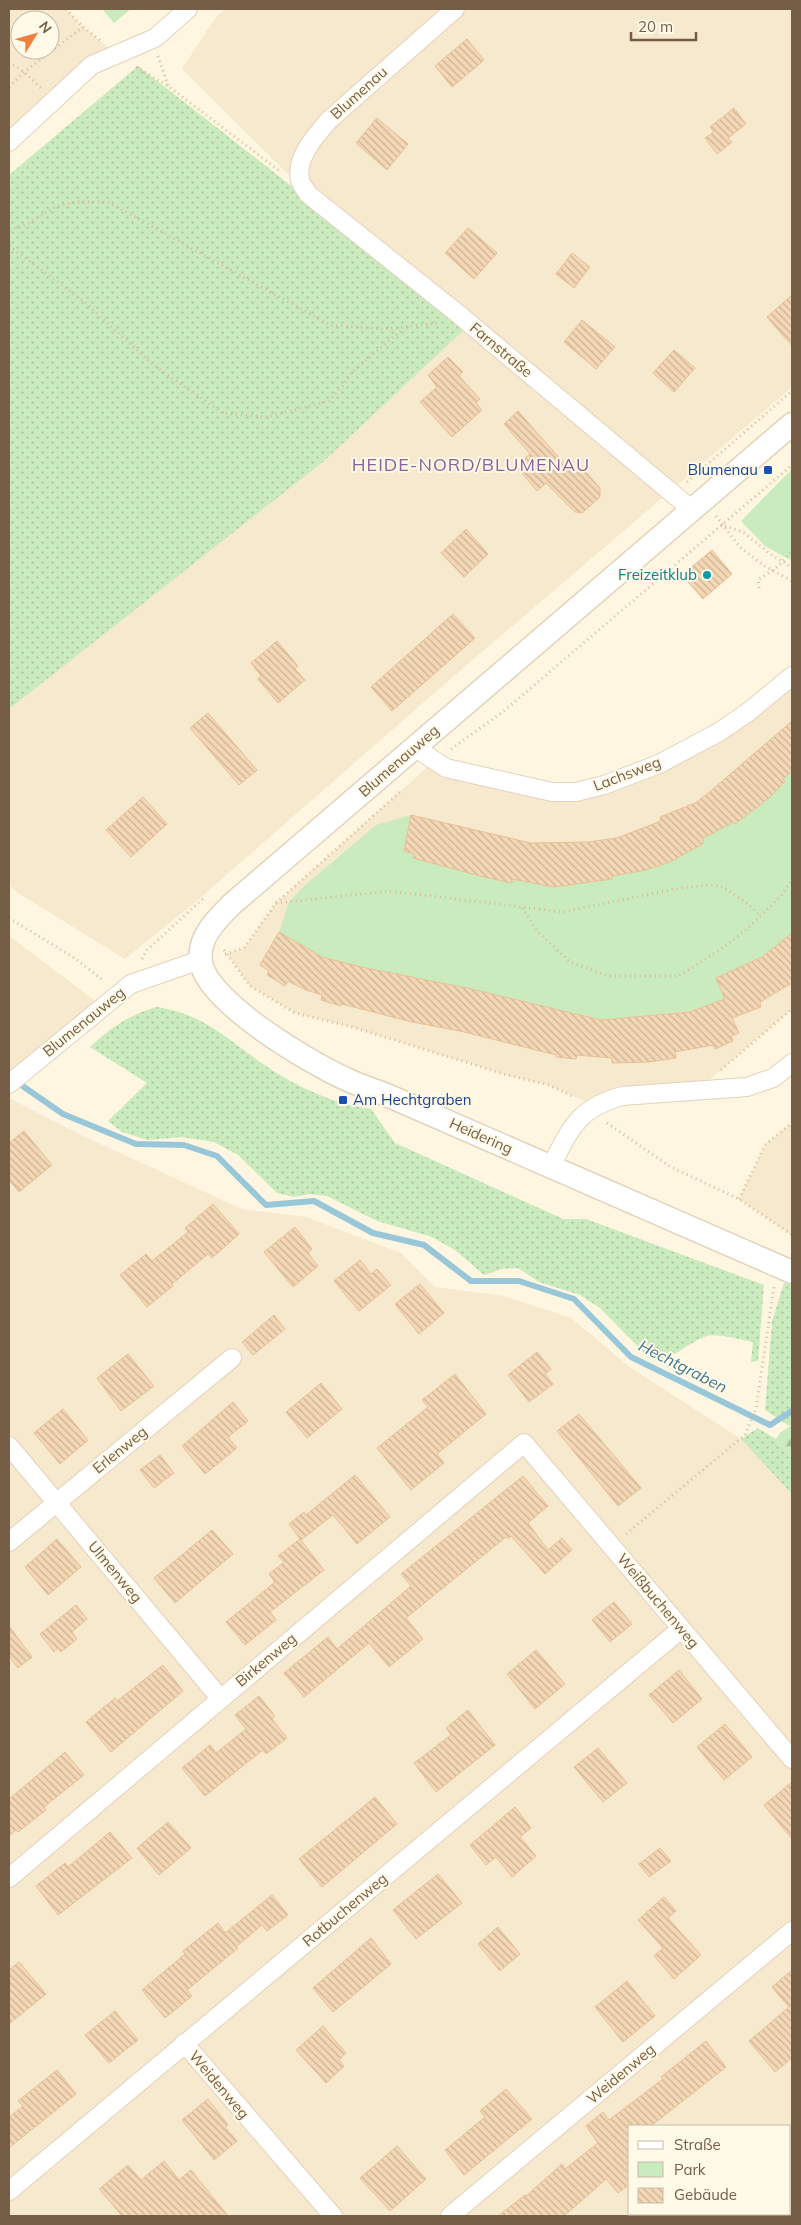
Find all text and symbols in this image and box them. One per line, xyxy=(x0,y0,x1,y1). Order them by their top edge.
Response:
north arrow xyxy=(10,10,60,60)
scale bar xyxy=(631,10,696,42)
text: 20 m xyxy=(638,17,673,36)
text: N xyxy=(35,18,56,37)
street label: Blumenau xyxy=(326,62,391,123)
street label: Farnstraße xyxy=(466,318,537,381)
district label: HEIDE-NORD/BLUMENAU xyxy=(352,453,590,476)
place label: Blumenau xyxy=(688,460,758,479)
marker: Blumenau xyxy=(762,464,774,476)
place label: Freizeitklub xyxy=(618,565,697,584)
marker: Freizeitklub xyxy=(701,569,713,581)
street label: Blumenauweg xyxy=(355,721,443,801)
street label: Lachsweg xyxy=(590,752,663,795)
street label: Blumenauweg xyxy=(39,983,129,1061)
place label: Am Hechtgraben xyxy=(353,1090,472,1109)
marker: Am Hechtgraben xyxy=(337,1094,349,1106)
street label: Heidering xyxy=(447,1113,516,1158)
water label: Hechtgraben xyxy=(635,1335,731,1397)
street label: Erlenweg xyxy=(89,1422,151,1477)
street label: Ulmenweg xyxy=(84,1537,147,1606)
street label: Weißbuchenweg xyxy=(613,1549,704,1652)
street label: Birkenweg xyxy=(231,1629,300,1691)
street label: Rotbuchenweg xyxy=(298,1869,391,1951)
street label: Weidenweg xyxy=(583,2039,659,2108)
street label: Weidenweg xyxy=(185,2047,254,2123)
legend xyxy=(628,2125,791,2215)
text: Straße xyxy=(674,2135,721,2154)
text: Park xyxy=(674,2160,706,2179)
text: Gebäude xyxy=(674,2185,737,2204)

